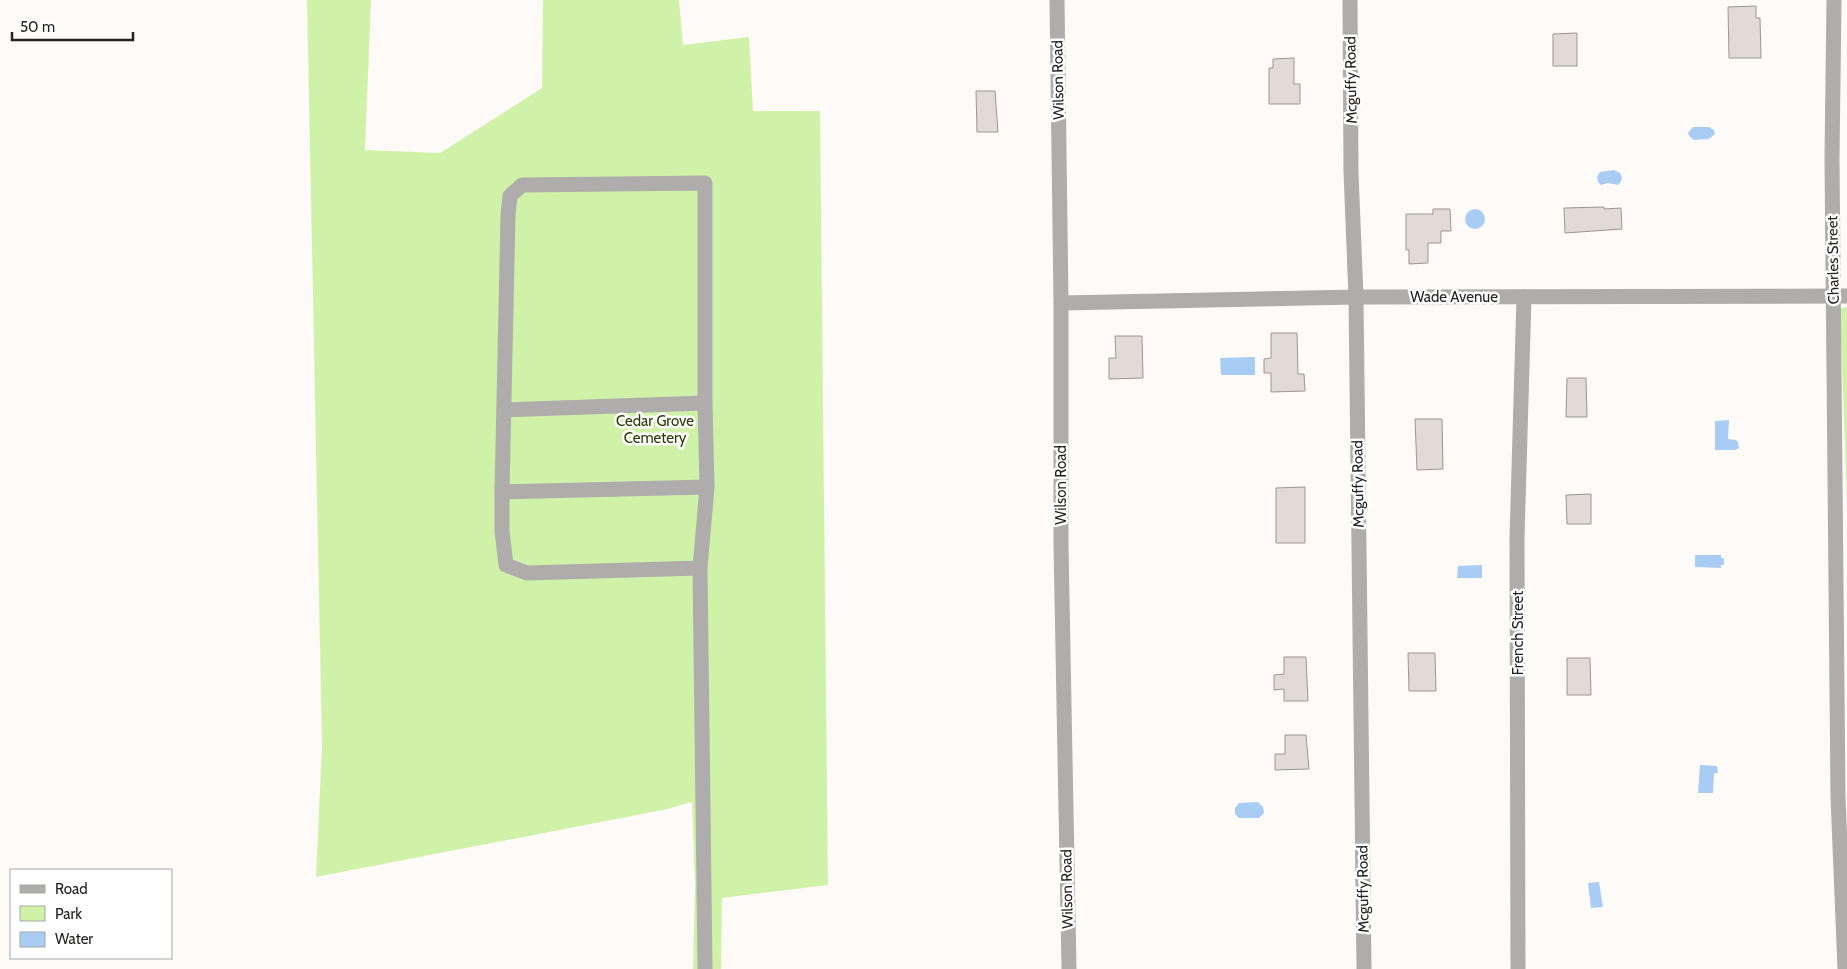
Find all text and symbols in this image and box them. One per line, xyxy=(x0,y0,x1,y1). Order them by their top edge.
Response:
scale bar xyxy=(12,10,134,42)
text: 50 m xyxy=(20,18,55,36)
street label: Mcguffy Road xyxy=(1341,36,1361,124)
street label: Wilson Road xyxy=(1048,40,1068,120)
street label: Charles Street xyxy=(1823,216,1843,304)
street label: Wade Avenue xyxy=(1410,288,1498,306)
park label: Cedar Grove Cemetery xyxy=(616,412,694,447)
street label: Mcguffy Road xyxy=(1348,440,1368,528)
street label: Wilson Road xyxy=(1052,445,1070,525)
street label: French Street xyxy=(1509,591,1527,675)
street label: Mcguffy Road xyxy=(1353,845,1373,933)
street label: Wilson Road xyxy=(1057,849,1077,929)
legend xyxy=(10,869,172,959)
text: Road xyxy=(55,880,88,898)
text: Park xyxy=(55,905,82,923)
text: Water xyxy=(55,930,93,948)

